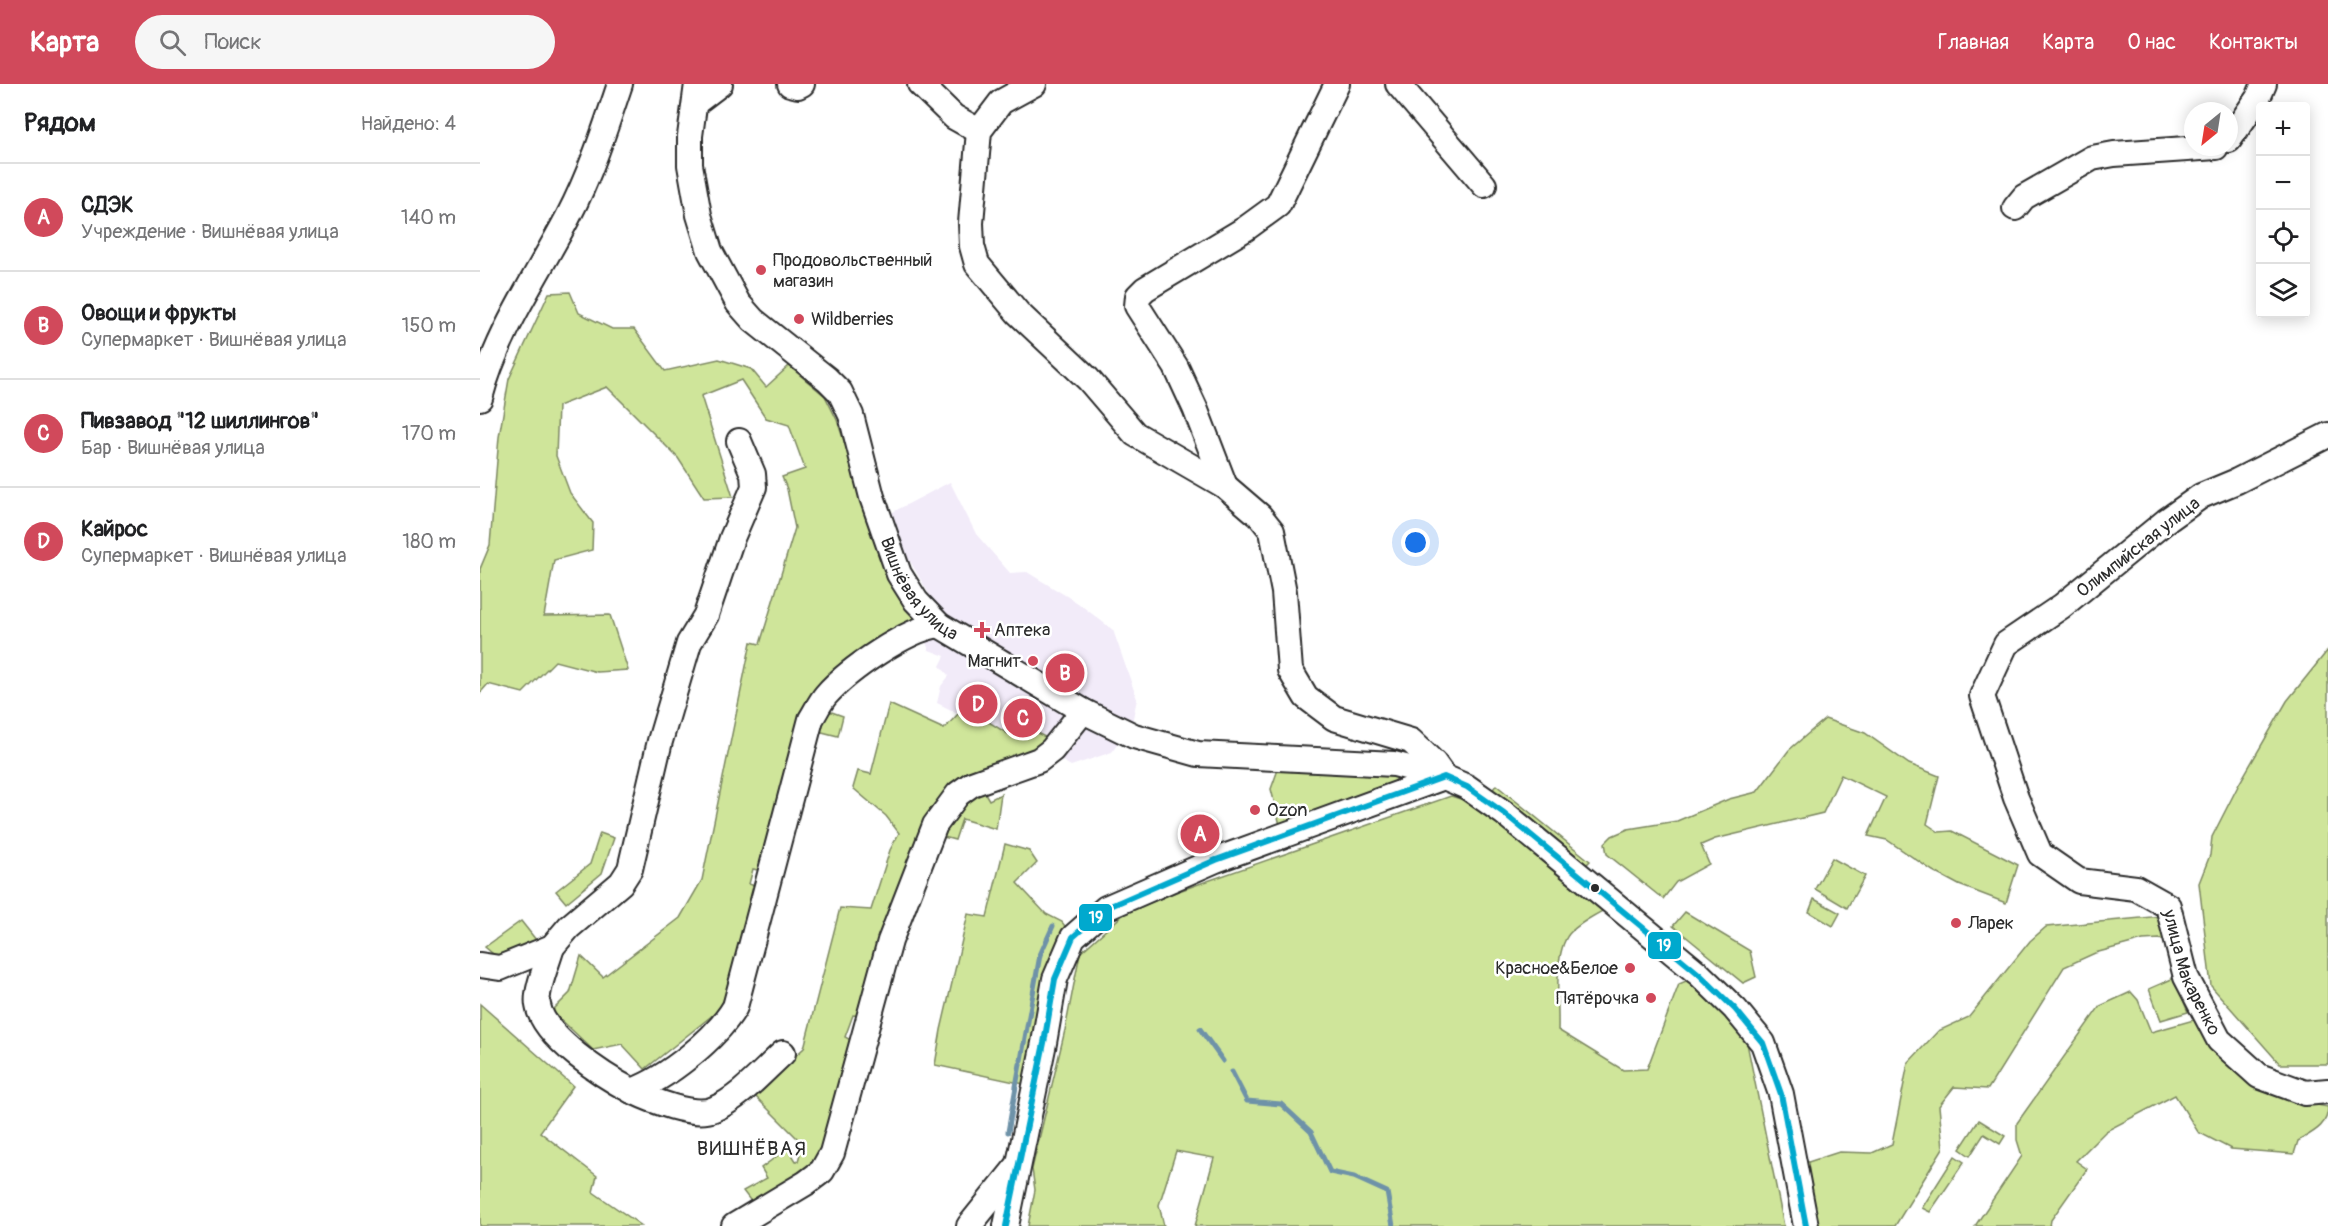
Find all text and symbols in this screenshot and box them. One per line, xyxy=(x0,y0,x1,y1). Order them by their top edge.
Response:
search box xyxy=(135,15,555,69)
text: Карта xyxy=(30,25,99,60)
icon: search xyxy=(156,26,189,59)
text: Поиск xyxy=(204,28,262,56)
text: Главная xyxy=(1938,29,2009,56)
text: Карта xyxy=(2042,29,2094,56)
text: О нас xyxy=(2127,29,2176,56)
text: Контакты xyxy=(2209,29,2298,56)
north arrow xyxy=(2184,102,2238,156)
map controls xyxy=(2256,102,2310,318)
button: + xyxy=(2256,102,2310,156)
text: Рядом xyxy=(24,107,96,139)
text: Найдено: 4 xyxy=(361,111,456,136)
button: − xyxy=(2256,156,2310,210)
text: СДЭК xyxy=(81,191,134,219)
text: A xyxy=(37,205,50,230)
text: 140 m xyxy=(401,205,456,230)
button: locate xyxy=(2256,210,2310,264)
text: Учреждение · Вишнёвая улица xyxy=(81,219,339,244)
place label: Продовольственный магазин xyxy=(773,249,932,293)
marker: Продовольственный магазин xyxy=(754,263,768,277)
button: layers xyxy=(2256,264,2310,318)
text: Овощи и фрукты xyxy=(81,299,236,327)
place label: Wildberries xyxy=(811,308,893,331)
marker: Wildberries xyxy=(792,312,806,326)
text: B xyxy=(38,313,49,338)
text: 150 m xyxy=(402,313,456,338)
text: Супермаркет · Вишнёвая улица xyxy=(81,327,346,352)
text: Пивзавод "12 шиллингов" xyxy=(81,407,319,435)
text: C xyxy=(37,421,50,446)
text: 170 m xyxy=(402,421,456,446)
text: Бар · Вишнёвая улица xyxy=(81,435,265,460)
street label: Олимпийская улица xyxy=(2072,492,2205,603)
text: Кайрос xyxy=(81,515,148,543)
your location xyxy=(1401,528,1430,557)
text: D xyxy=(37,529,50,554)
text: 180 m xyxy=(402,529,456,554)
street label: Вишнёвая улица xyxy=(875,534,962,646)
text: Супермаркет · Вишнёвая улица xyxy=(81,543,346,568)
place label: Аптека xyxy=(994,619,1050,642)
marker: Аптека xyxy=(975,623,989,637)
place label: Магнит xyxy=(968,650,1021,673)
pin: B xyxy=(1046,650,1084,696)
marker: Магнит xyxy=(1026,654,1040,668)
pin: D xyxy=(958,682,998,726)
pin: C xyxy=(1004,696,1042,740)
place label: Ozon xyxy=(1267,799,1307,822)
marker: Ozon xyxy=(1248,803,1262,817)
pin: A xyxy=(1180,812,1220,856)
unlabelled marker xyxy=(1589,882,1601,894)
line badge: 19 xyxy=(1078,903,1113,932)
street label: улица Макаренко xyxy=(2157,906,2226,1040)
text: 19 xyxy=(1089,908,1103,928)
place label: Ларек xyxy=(1967,912,2014,935)
marker: Ларек xyxy=(1949,916,1963,930)
line badge: 19 xyxy=(1647,931,1682,960)
text: 19 xyxy=(1657,936,1671,956)
place label: Красное&Белое xyxy=(1495,957,1618,980)
marker: Красное&Белое xyxy=(1623,961,1637,975)
place label: Пятёрочка xyxy=(1556,987,1639,1010)
marker: Пятёрочка xyxy=(1644,991,1658,1005)
district label: ВИШНЁВАЯ xyxy=(697,1136,807,1161)

